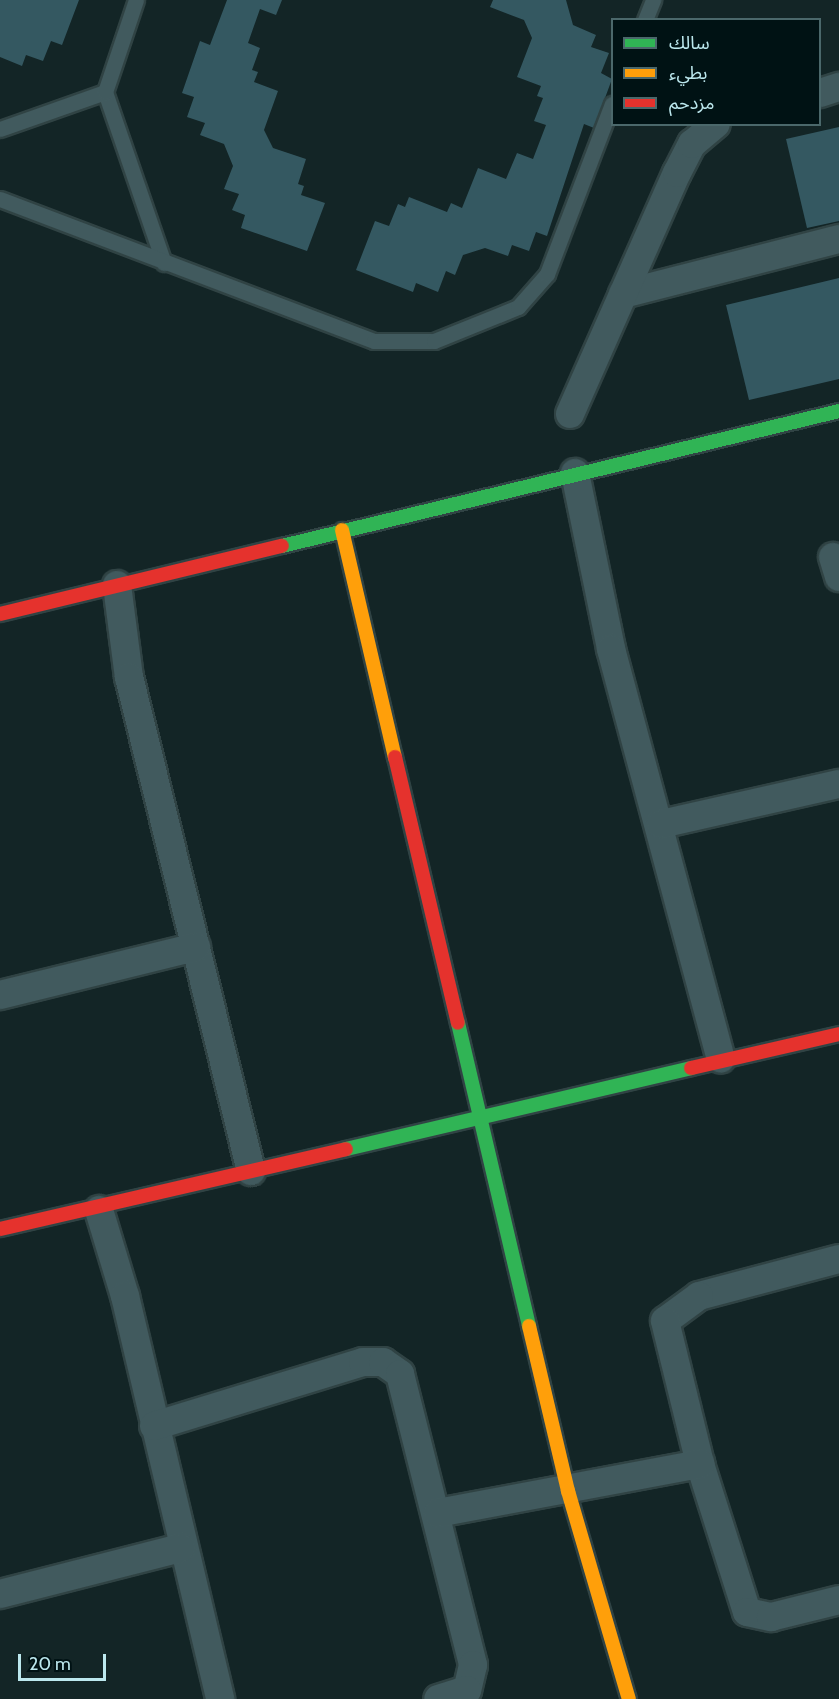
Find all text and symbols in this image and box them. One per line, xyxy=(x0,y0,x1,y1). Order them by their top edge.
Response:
legend xyxy=(611,18,821,126)
text: سالك xyxy=(669,32,710,54)
text: بطيء xyxy=(669,62,707,84)
text: مزدحم xyxy=(669,92,714,114)
scale bar xyxy=(21,1642,110,1680)
text: 20 m xyxy=(29,1653,71,1675)

